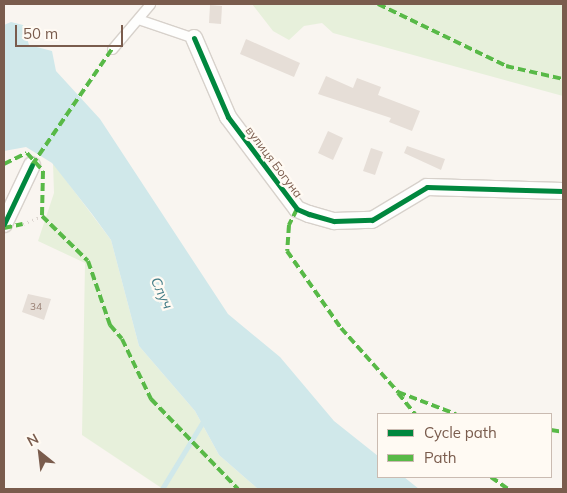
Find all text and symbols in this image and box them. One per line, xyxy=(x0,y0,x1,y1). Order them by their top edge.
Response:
scale bar xyxy=(18,15,125,47)
text: 50 m xyxy=(23,24,58,43)
street label: вулиця Богуна xyxy=(243,124,305,200)
water label: Случ xyxy=(147,274,177,312)
house number: 34 xyxy=(30,301,42,313)
legend xyxy=(377,413,552,478)
text: Cycle path xyxy=(424,423,497,442)
north arrow xyxy=(15,428,65,478)
text: N xyxy=(24,429,42,450)
text: Path xyxy=(424,448,456,467)

